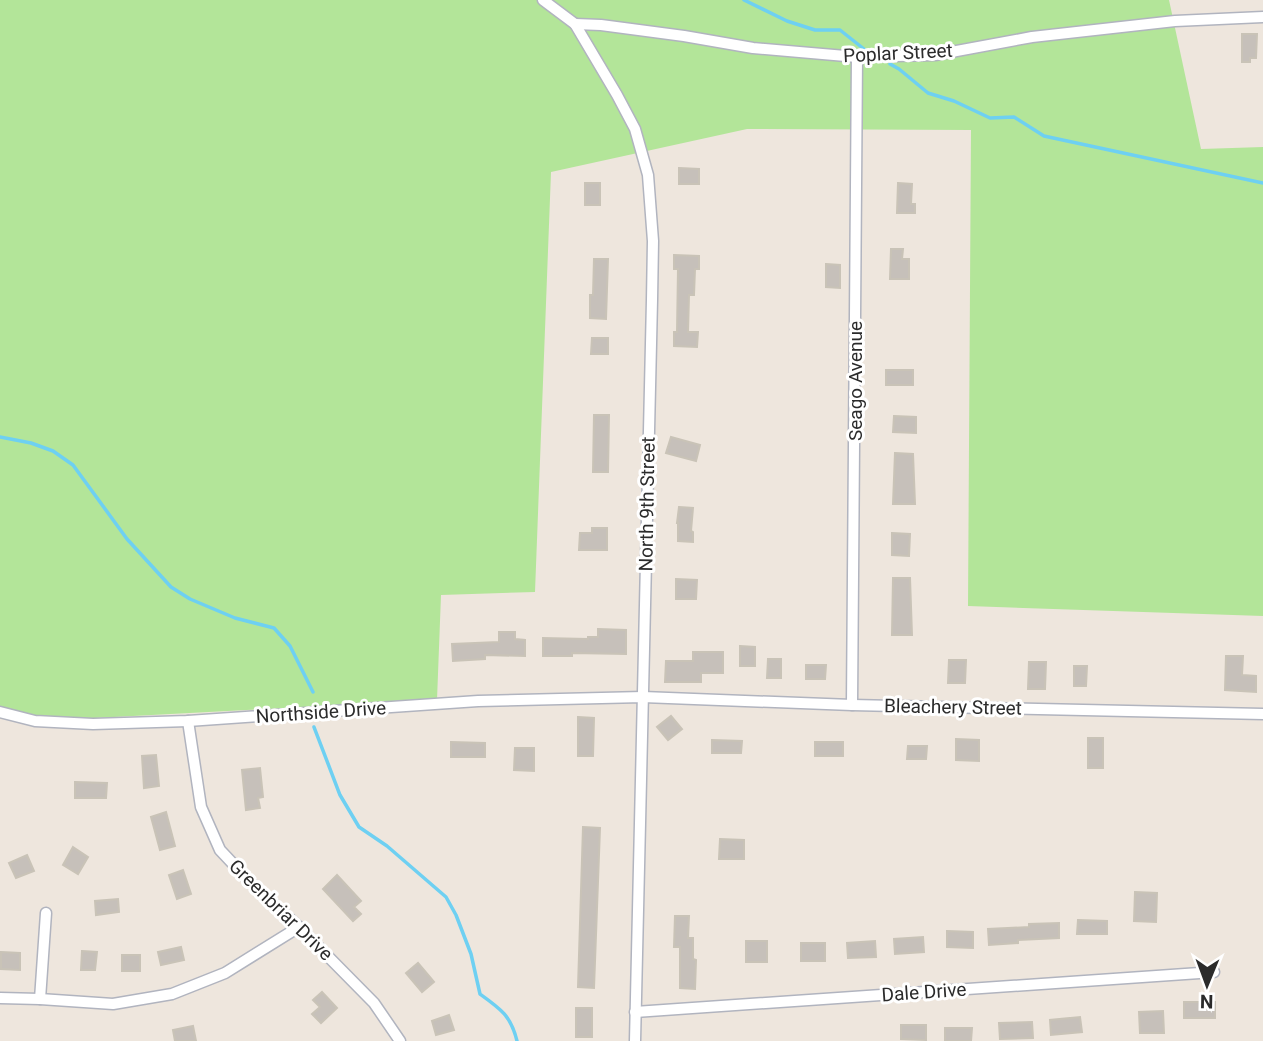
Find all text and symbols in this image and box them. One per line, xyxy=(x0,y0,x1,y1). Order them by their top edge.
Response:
street label: Poplar Street xyxy=(843,39,953,67)
street label: Seago Avenue xyxy=(844,321,867,441)
street label: North 9th Street xyxy=(634,436,660,572)
street label: Bleachery Street xyxy=(884,694,1022,720)
street label: Northside Drive xyxy=(255,696,387,728)
street label: Greenbriar Drive xyxy=(224,855,338,965)
north arrow xyxy=(1172,950,1242,1020)
street label: Dale Drive xyxy=(881,978,967,1006)
text: N xyxy=(1200,990,1214,1013)

